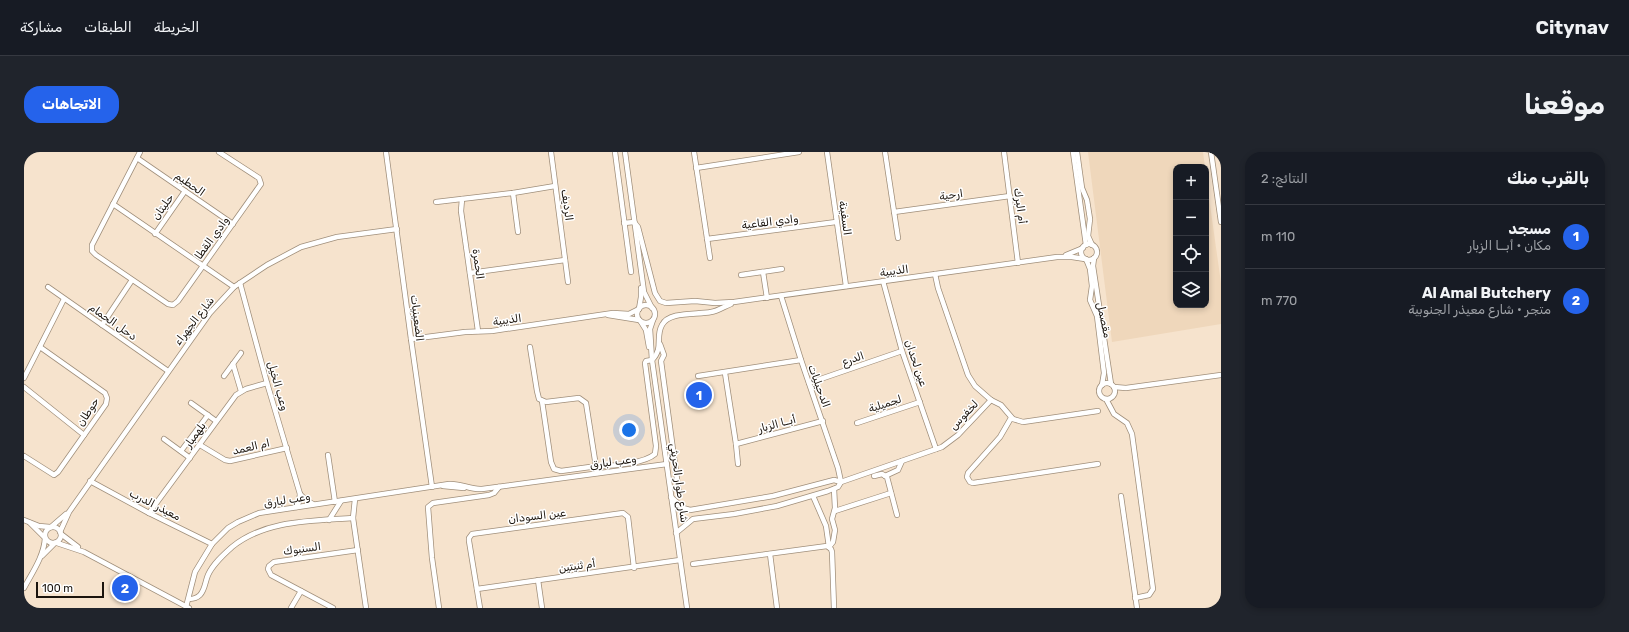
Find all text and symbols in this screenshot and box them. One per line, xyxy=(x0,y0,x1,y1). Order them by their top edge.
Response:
text: Citynav xyxy=(1536,16,1609,39)
text: مشاركة xyxy=(20,19,62,36)
text: الطبقات xyxy=(84,19,132,36)
text: الخريطة xyxy=(154,19,199,36)
button: الاتجاهات xyxy=(24,86,119,123)
text: موقعنا xyxy=(1524,88,1605,121)
map controls xyxy=(1173,164,1209,308)
button: + xyxy=(1173,164,1209,200)
text: بالقرب منك xyxy=(1507,168,1589,188)
street label: الحطيم xyxy=(172,169,207,200)
text: النتائج: 2 xyxy=(1261,171,1308,186)
street label: ارحية xyxy=(938,187,964,203)
street label: أم البرك xyxy=(1010,187,1029,225)
street label: الرديف xyxy=(558,188,576,222)
street label: حليتان xyxy=(149,191,177,223)
street label: السفينة xyxy=(836,200,854,236)
button: − xyxy=(1173,200,1209,236)
street label: وادي القاعية xyxy=(741,212,799,233)
street label: وادي القطا xyxy=(192,214,233,263)
text: مسجد xyxy=(1508,220,1551,238)
text: 110 m xyxy=(1261,229,1295,244)
text: 1 xyxy=(1573,229,1579,244)
button: locate xyxy=(1173,236,1209,272)
text: مكان · أبــا الزبار xyxy=(1468,238,1551,253)
street label: الحمرة xyxy=(469,248,487,280)
street label: الذيبية xyxy=(879,263,909,279)
button: layers xyxy=(1173,272,1209,308)
text: Al Amal Butchery xyxy=(1422,284,1551,302)
text: 770 m xyxy=(1261,293,1297,308)
text: 2 xyxy=(1572,293,1580,308)
street label: شارع الجهراء xyxy=(171,294,218,349)
street label: الضعينيات xyxy=(408,294,426,342)
street label: دحل الحمام xyxy=(86,301,139,344)
street label: مقصمل xyxy=(1094,301,1114,339)
text: متجر · شارع معيذر الجنوبية xyxy=(1408,302,1551,317)
street label: الذيبية xyxy=(492,312,522,328)
street label: عين لحدان xyxy=(902,338,930,388)
street label: الدرع xyxy=(840,349,866,371)
street label: وعب الخيل xyxy=(264,360,291,412)
street label: الدحيليات xyxy=(805,363,833,409)
pin: 1 xyxy=(686,380,712,410)
street label: لجميلية xyxy=(867,393,903,415)
street label: حوطان xyxy=(74,395,103,429)
street label: لخفوس xyxy=(947,397,982,433)
street label: أبــا الزبار xyxy=(756,413,797,436)
street label: بلهمبار xyxy=(181,420,209,451)
your location xyxy=(619,420,639,440)
street label: ام العمد xyxy=(231,436,271,459)
street label: شارع طوار الحريثي xyxy=(665,442,691,524)
street label: وعب لبارق xyxy=(589,452,637,473)
street label: معيذر الدرب xyxy=(127,487,183,523)
street label: وعب لبارق xyxy=(263,490,311,511)
street label: عين السودان xyxy=(507,506,567,527)
street label: السنبوك xyxy=(282,540,322,559)
street label: أم ثنيتين xyxy=(558,557,596,576)
pin: 2 xyxy=(112,573,138,603)
scale bar xyxy=(36,580,104,599)
text: 100 m xyxy=(42,582,73,595)

